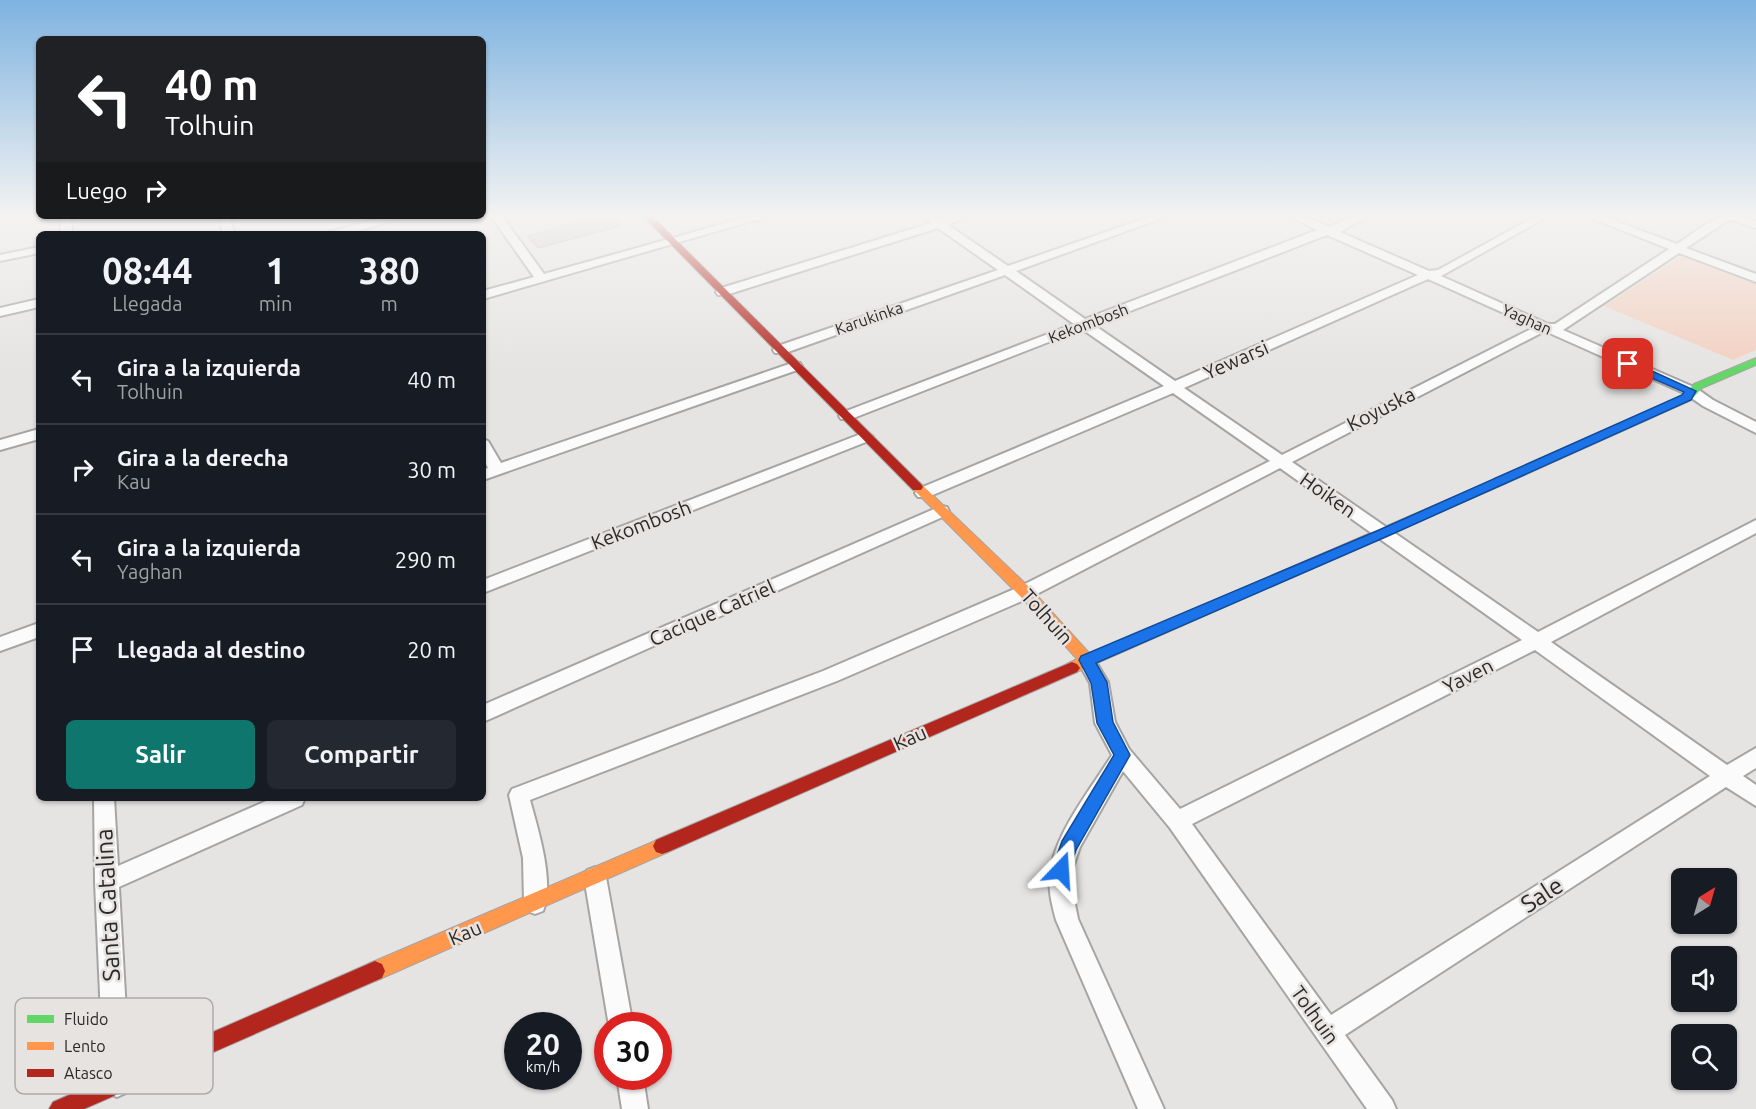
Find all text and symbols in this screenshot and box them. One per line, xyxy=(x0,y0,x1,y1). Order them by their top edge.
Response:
icon: left xyxy=(66,60,144,138)
text: 40 m xyxy=(165,61,259,108)
text: Tolhuin xyxy=(165,110,254,140)
icon: right xyxy=(139,174,172,207)
text: Luego xyxy=(66,178,127,203)
text: 08:44 xyxy=(102,250,192,291)
text: 1 xyxy=(265,250,286,291)
text: 380 xyxy=(359,250,420,291)
text: Llegada xyxy=(112,292,183,315)
text: min xyxy=(259,292,292,315)
text: m xyxy=(381,292,398,315)
street label: Karukinka xyxy=(833,298,905,338)
street label: Kekombosh xyxy=(1046,300,1130,346)
street label: Yaghan xyxy=(1499,300,1555,338)
street label: Yewarsi xyxy=(1200,335,1272,384)
pin xyxy=(1602,338,1653,389)
icon: arrive xyxy=(1611,347,1644,380)
text: Gira a la izquierda xyxy=(117,355,301,380)
icon: left xyxy=(66,363,99,396)
text: 40 m xyxy=(407,367,456,392)
text: Tolhuin xyxy=(117,380,183,403)
street label: Koyuska xyxy=(1343,382,1419,436)
text: Gira a la derecha xyxy=(117,445,289,470)
icon: right xyxy=(66,453,99,486)
text: 30 m xyxy=(407,457,456,482)
street label: Hoiken xyxy=(1296,467,1361,522)
text: Kau xyxy=(117,470,151,493)
street label: Kekombosh xyxy=(588,495,694,554)
text: Gira a la izquierda xyxy=(117,535,301,560)
icon: left xyxy=(66,543,99,576)
text: 290 m xyxy=(395,547,456,572)
text: Yaghan xyxy=(117,560,183,583)
street label: Cacique Catriel xyxy=(646,575,778,650)
street label: Tolhuin xyxy=(1017,584,1078,649)
icon: arrive xyxy=(66,633,99,666)
text: Llegada al destino xyxy=(117,637,305,662)
text: 20 m xyxy=(407,637,456,662)
street label: Yaven xyxy=(1439,653,1497,698)
button: Salir xyxy=(66,720,255,789)
button: Compartir xyxy=(267,720,456,789)
street label: Kau xyxy=(890,720,930,755)
street label: Santa Catalina xyxy=(90,828,125,982)
position arrow xyxy=(1029,838,1093,902)
north arrow xyxy=(1671,868,1737,934)
map controls xyxy=(1671,868,1737,1090)
street label: Sale xyxy=(1516,871,1568,918)
street label: Kau xyxy=(445,915,485,950)
button: sound xyxy=(1671,946,1737,1012)
street label: Tolhuin xyxy=(1287,981,1344,1048)
legend xyxy=(15,998,213,1094)
text: Fluido xyxy=(64,1010,108,1028)
speed limit sign: 30 xyxy=(594,1012,672,1090)
button: search xyxy=(1671,1024,1737,1090)
text: 20 xyxy=(526,1027,560,1061)
text: Lento xyxy=(64,1037,106,1055)
text: km/h xyxy=(526,1058,560,1075)
text: Atasco xyxy=(64,1064,113,1082)

